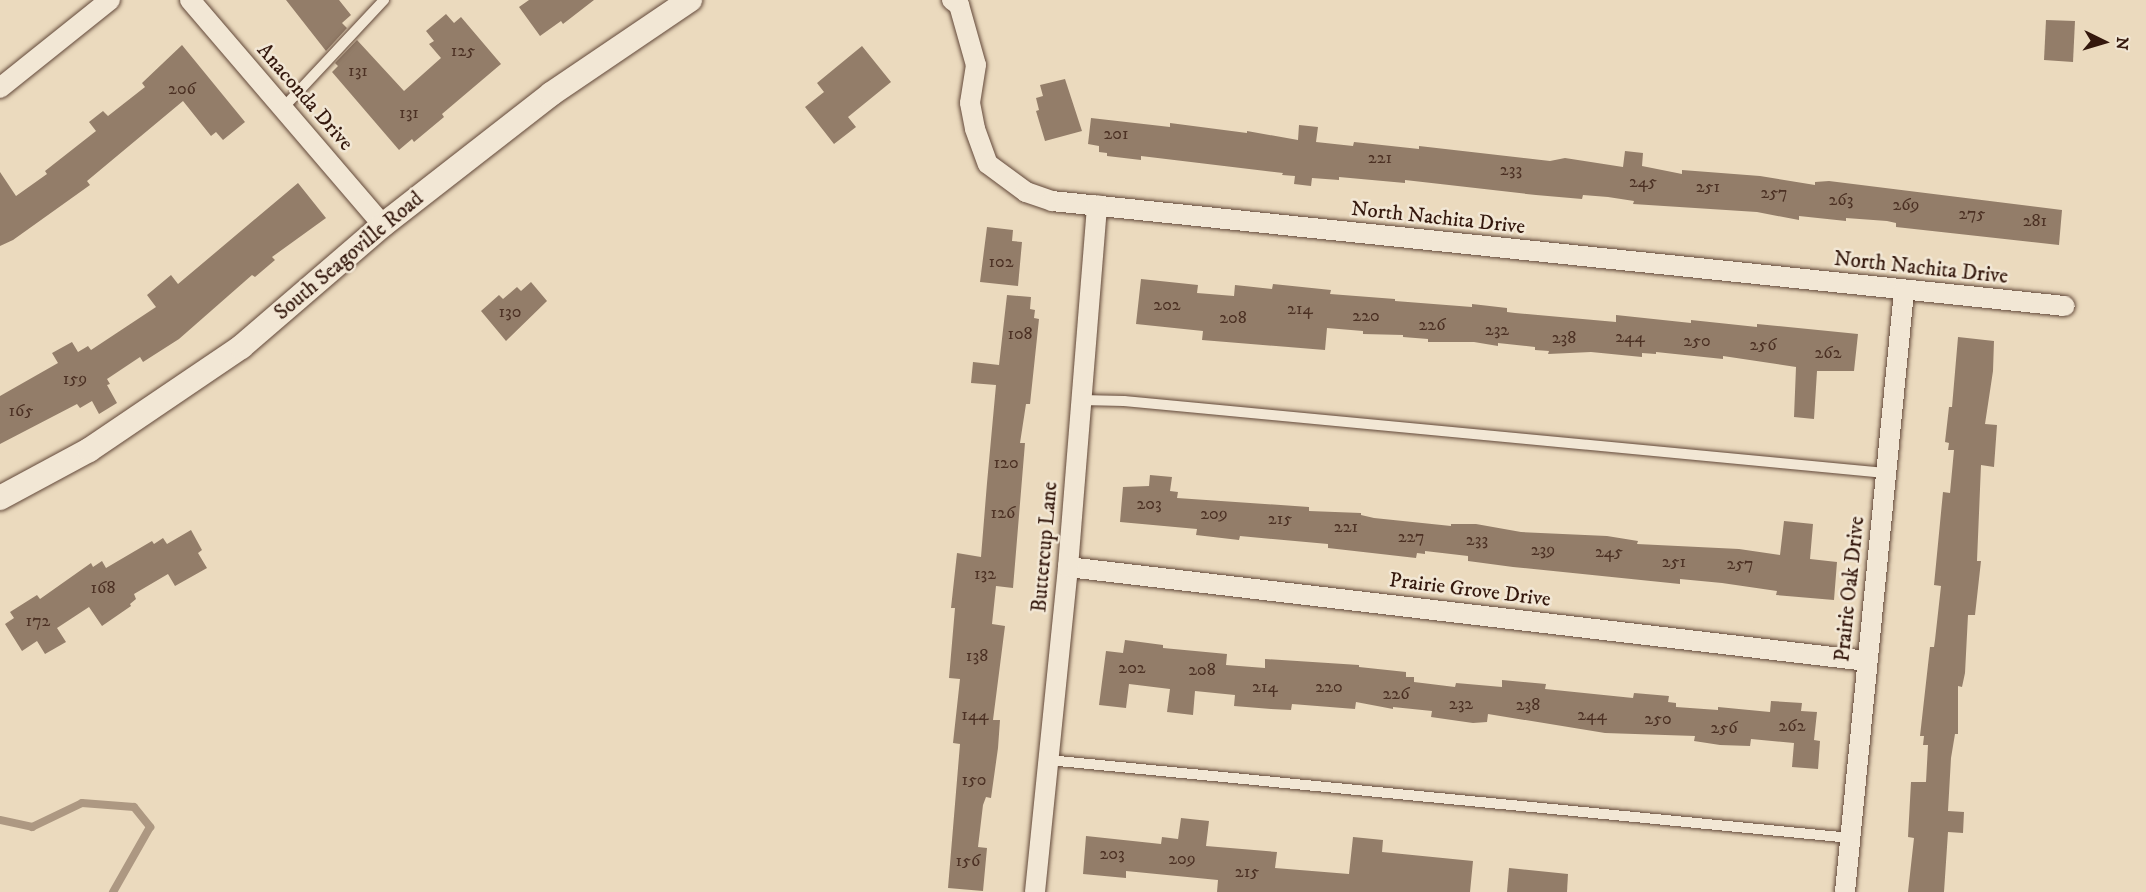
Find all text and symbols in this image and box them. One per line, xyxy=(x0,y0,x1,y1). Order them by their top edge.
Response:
north arrow xyxy=(2074,12,2134,72)
text: N xyxy=(2111,36,2132,51)
street label: Anaconda Drive xyxy=(252,38,358,156)
house number: 125 xyxy=(451,40,475,62)
house number: 131 xyxy=(348,60,368,82)
house number: 206 xyxy=(168,78,196,100)
house number: 131 xyxy=(399,102,419,124)
house number: 201 xyxy=(1103,123,1129,145)
house number: 221 xyxy=(1368,147,1392,169)
house number: 233 xyxy=(1500,159,1522,181)
house number: 245 xyxy=(1629,171,1657,193)
house number: 251 xyxy=(1696,176,1720,198)
house number: 257 xyxy=(1760,182,1788,204)
street label: South Seagoville Road xyxy=(269,186,429,326)
house number: 263 xyxy=(1829,189,1853,211)
house number: 269 xyxy=(1892,194,1920,216)
street label: North Nachita Drive xyxy=(1350,196,1526,240)
house number: 275 xyxy=(1959,203,1985,225)
house number: 281 xyxy=(2023,210,2047,232)
street label: North Nachita Drive xyxy=(1833,246,2009,290)
house number: 102 xyxy=(988,251,1014,273)
house number: 202 xyxy=(1153,294,1181,316)
house number: 214 xyxy=(1287,298,1313,320)
house number: 130 xyxy=(498,301,522,323)
house number: 220 xyxy=(1352,305,1380,327)
house number: 208 xyxy=(1219,307,1247,329)
house number: 226 xyxy=(1418,314,1446,336)
house number: 232 xyxy=(1485,319,1509,341)
house number: 108 xyxy=(1007,323,1033,345)
house number: 244 xyxy=(1615,326,1645,348)
house number: 238 xyxy=(1552,327,1576,349)
house number: 250 xyxy=(1683,330,1711,352)
house number: 256 xyxy=(1749,334,1777,356)
house number: 262 xyxy=(1814,342,1842,364)
house number: 159 xyxy=(63,368,87,390)
house number: 165 xyxy=(9,400,33,422)
house number: 120 xyxy=(993,452,1019,474)
street label: Buttercup Lane xyxy=(1027,481,1063,613)
house number: 203 xyxy=(1136,493,1162,515)
house number: 126 xyxy=(991,502,1015,524)
house number: 209 xyxy=(1200,503,1228,525)
house number: 215 xyxy=(1268,508,1292,530)
street label: Prairie Oak Drive xyxy=(1830,515,1870,663)
house number: 221 xyxy=(1334,516,1358,538)
house number: 227 xyxy=(1398,526,1424,548)
house number: 233 xyxy=(1466,529,1488,551)
house number: 239 xyxy=(1531,539,1555,561)
house number: 245 xyxy=(1595,541,1623,563)
house number: 251 xyxy=(1662,551,1686,573)
house number: 257 xyxy=(1726,553,1754,575)
house number: 132 xyxy=(974,563,996,585)
street label: Prairie Grove Drive xyxy=(1388,568,1552,612)
house number: 168 xyxy=(91,577,115,599)
house number: 172 xyxy=(26,610,50,632)
house number: 138 xyxy=(966,645,988,667)
house number: 202 xyxy=(1118,657,1146,679)
house number: 208 xyxy=(1188,659,1216,681)
house number: 214 xyxy=(1252,676,1278,698)
house number: 220 xyxy=(1315,676,1343,698)
house number: 226 xyxy=(1382,683,1410,705)
house number: 232 xyxy=(1449,693,1473,715)
house number: 238 xyxy=(1516,694,1540,716)
house number: 144 xyxy=(961,704,989,726)
house number: 244 xyxy=(1577,704,1607,726)
house number: 250 xyxy=(1644,708,1672,730)
house number: 262 xyxy=(1778,715,1806,737)
house number: 256 xyxy=(1710,717,1738,739)
house number: 150 xyxy=(961,769,987,791)
house number: 203 xyxy=(1099,843,1125,865)
house number: 209 xyxy=(1168,848,1196,870)
house number: 156 xyxy=(956,850,980,872)
house number: 215 xyxy=(1235,861,1259,883)

